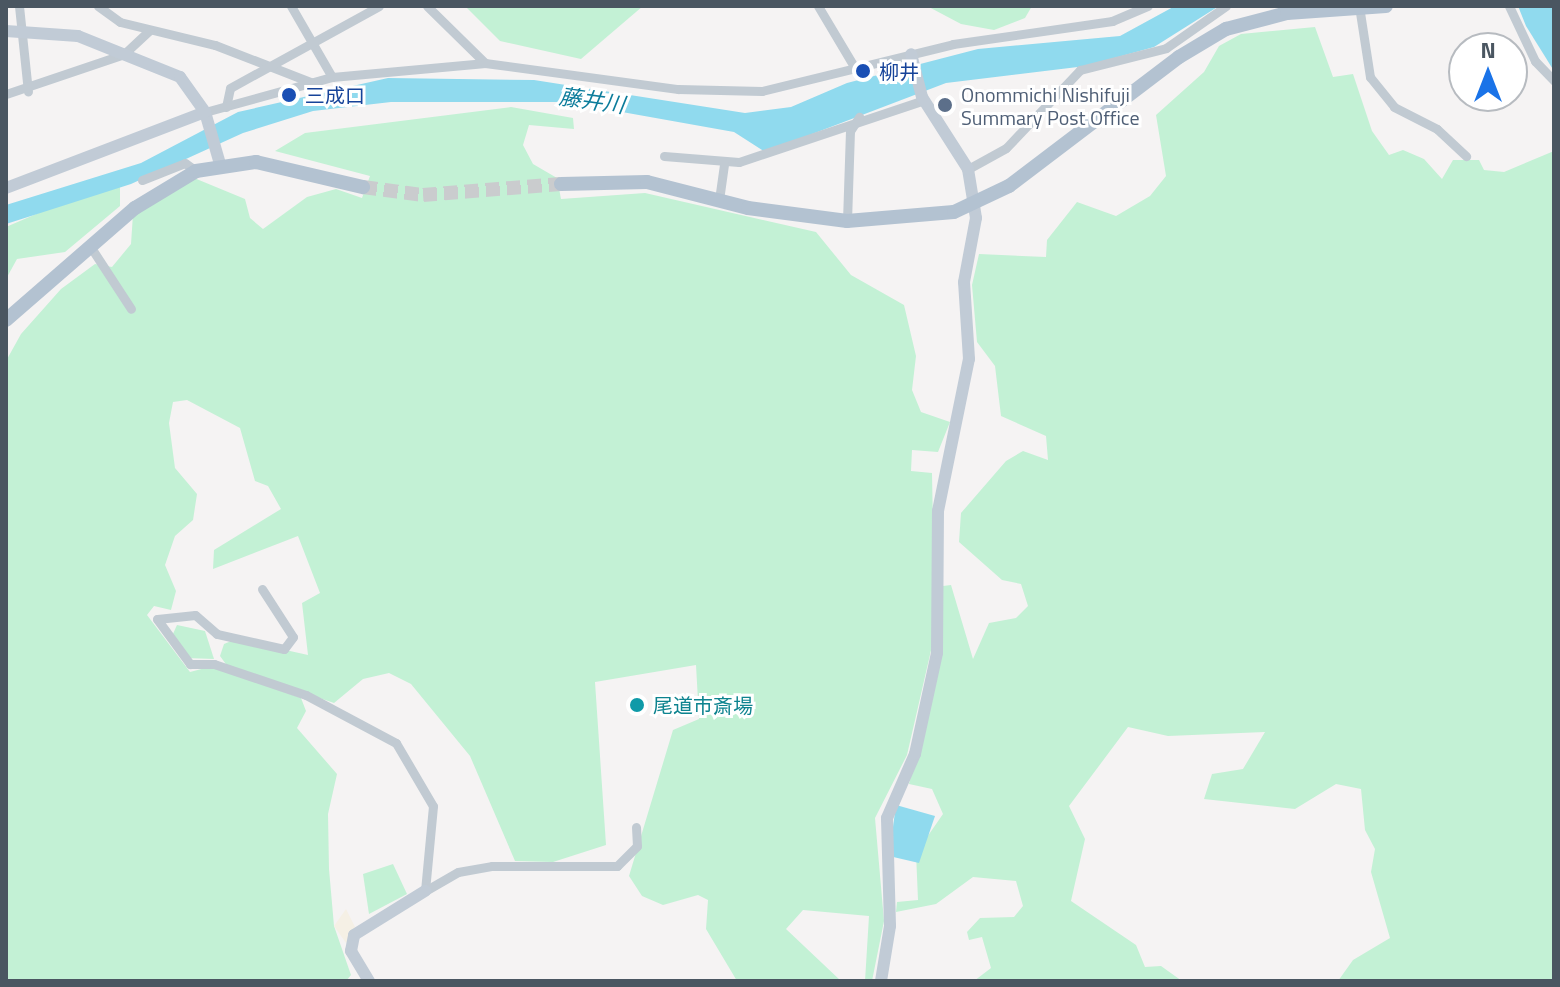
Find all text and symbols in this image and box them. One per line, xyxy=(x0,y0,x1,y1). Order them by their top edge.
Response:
north arrow xyxy=(1448,32,1528,112)
text: N xyxy=(1480,33,1496,67)
place label: 柳井 xyxy=(879,59,919,83)
marker: 柳井 xyxy=(854,62,872,80)
place label: Onommichi Nishifuji Summary Post Office xyxy=(961,82,1139,129)
place label: 三成口 xyxy=(305,83,365,107)
water label: 藤井川 xyxy=(557,83,627,119)
marker: 三成口 xyxy=(280,86,298,104)
marker: Onommichi Nishifuji Summary Post Office xyxy=(936,96,954,114)
place label: 尾道市斎場 xyxy=(653,693,753,717)
marker: 尾道市斎場 xyxy=(628,696,646,714)

